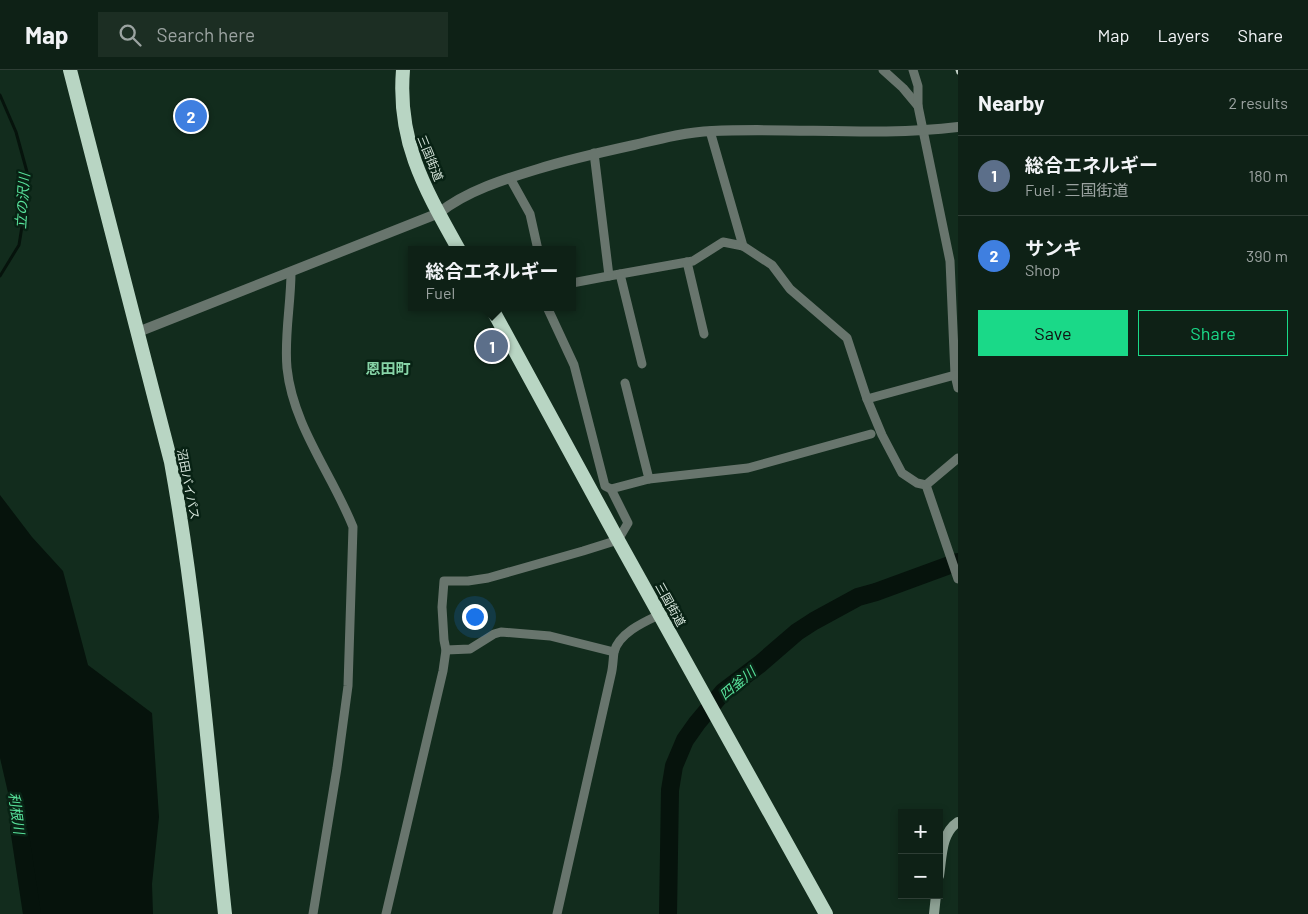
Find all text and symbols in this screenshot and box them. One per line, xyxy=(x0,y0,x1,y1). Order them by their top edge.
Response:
search box xyxy=(98,12,448,57)
text: Map xyxy=(25,20,68,49)
icon: search xyxy=(116,21,144,49)
text: Search here xyxy=(156,23,255,46)
text: Map xyxy=(1097,24,1129,46)
text: Layers xyxy=(1157,24,1210,46)
text: Share xyxy=(1238,24,1283,46)
text: Nearby xyxy=(978,90,1044,115)
text: 2 results xyxy=(1229,93,1288,112)
pin: 2 xyxy=(175,97,207,135)
street label: 三国街道 xyxy=(416,133,446,183)
text: 総合エネルギー xyxy=(1025,153,1158,176)
text: 1 xyxy=(991,166,997,185)
text: 180 m xyxy=(1249,166,1288,185)
water label: 立の沢川 xyxy=(12,170,33,230)
text: Fuel · 三国街道 xyxy=(1025,180,1128,199)
text: サンキ xyxy=(1025,236,1082,259)
popup xyxy=(408,246,576,311)
text: 2 xyxy=(990,246,998,265)
text: 390 m xyxy=(1246,246,1288,265)
text: 総合エネルギー xyxy=(425,259,559,282)
text: Shop xyxy=(1025,260,1060,279)
text: Fuel xyxy=(425,283,455,302)
button: Save xyxy=(978,310,1128,356)
button: Share xyxy=(1138,310,1288,356)
pin: 1 xyxy=(476,327,508,365)
district label: 恩田町 xyxy=(365,359,411,377)
street label: 沼田バイパス xyxy=(175,447,203,521)
street label: 三国街道 xyxy=(653,580,689,628)
your location xyxy=(462,604,488,630)
water label: 四釜川 xyxy=(715,662,760,703)
water label: 利根川 xyxy=(6,791,29,837)
map controls xyxy=(898,809,943,899)
button: + xyxy=(898,809,943,854)
button: − xyxy=(898,854,943,899)

